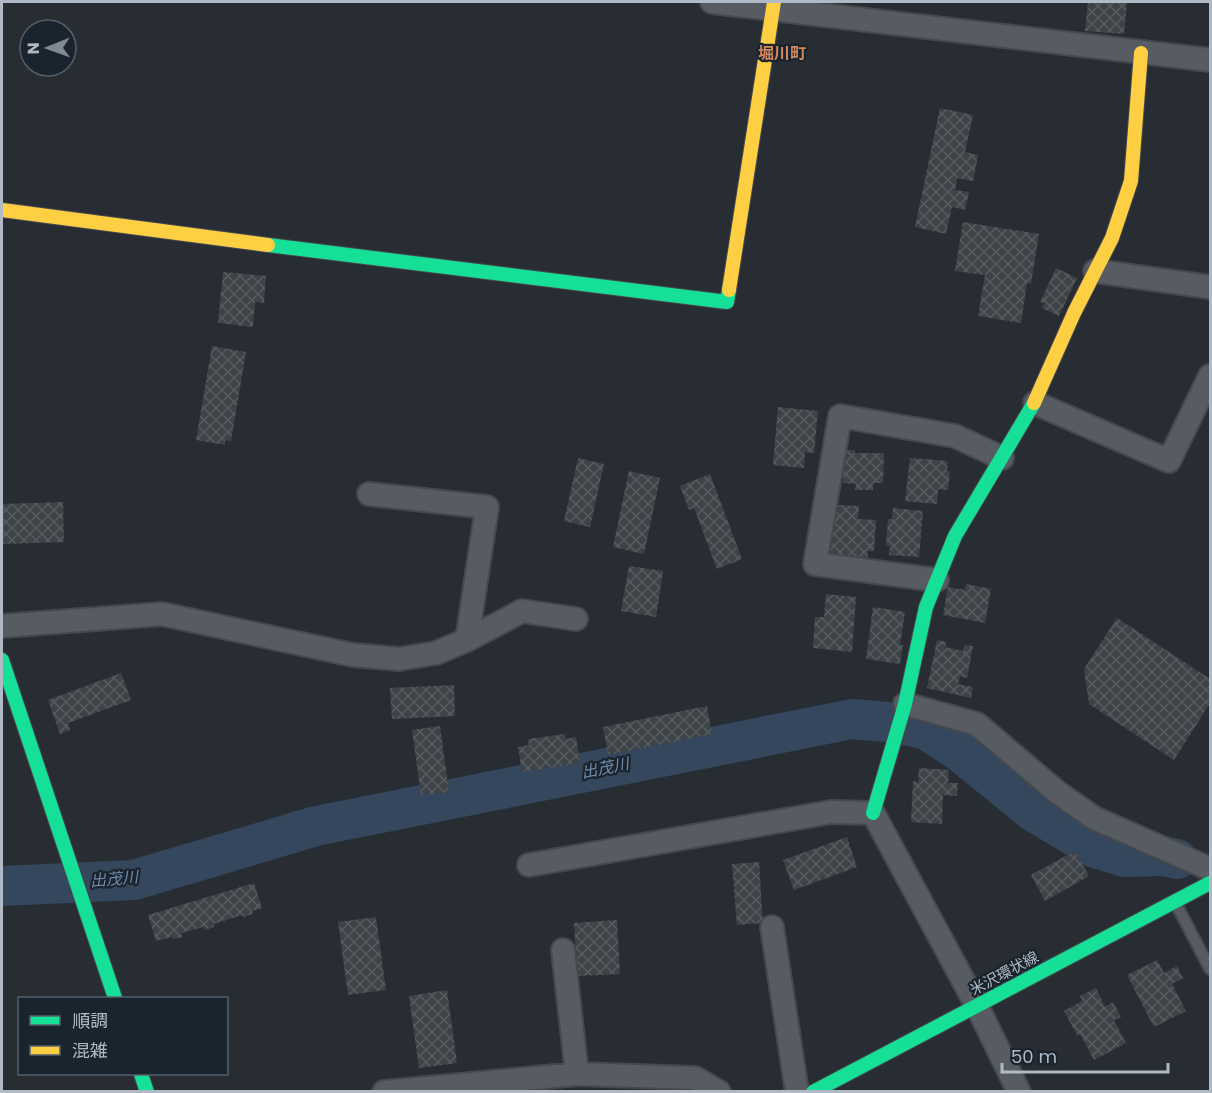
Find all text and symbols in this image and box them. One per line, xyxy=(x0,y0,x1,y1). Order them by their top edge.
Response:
north arrow xyxy=(18,18,78,78)
text: N xyxy=(22,42,45,54)
district label: 堀川町 xyxy=(758,42,806,65)
water label: 出茂川 xyxy=(579,752,633,784)
water label: 出茂川 xyxy=(89,865,141,893)
street label: 米沢環状線 xyxy=(966,946,1042,1000)
legend xyxy=(18,997,228,1075)
text: 順調 xyxy=(72,1008,108,1033)
scale bar xyxy=(1002,1036,1168,1074)
text: 混雑 xyxy=(72,1038,108,1063)
text: 50 m xyxy=(1011,1044,1057,1069)

